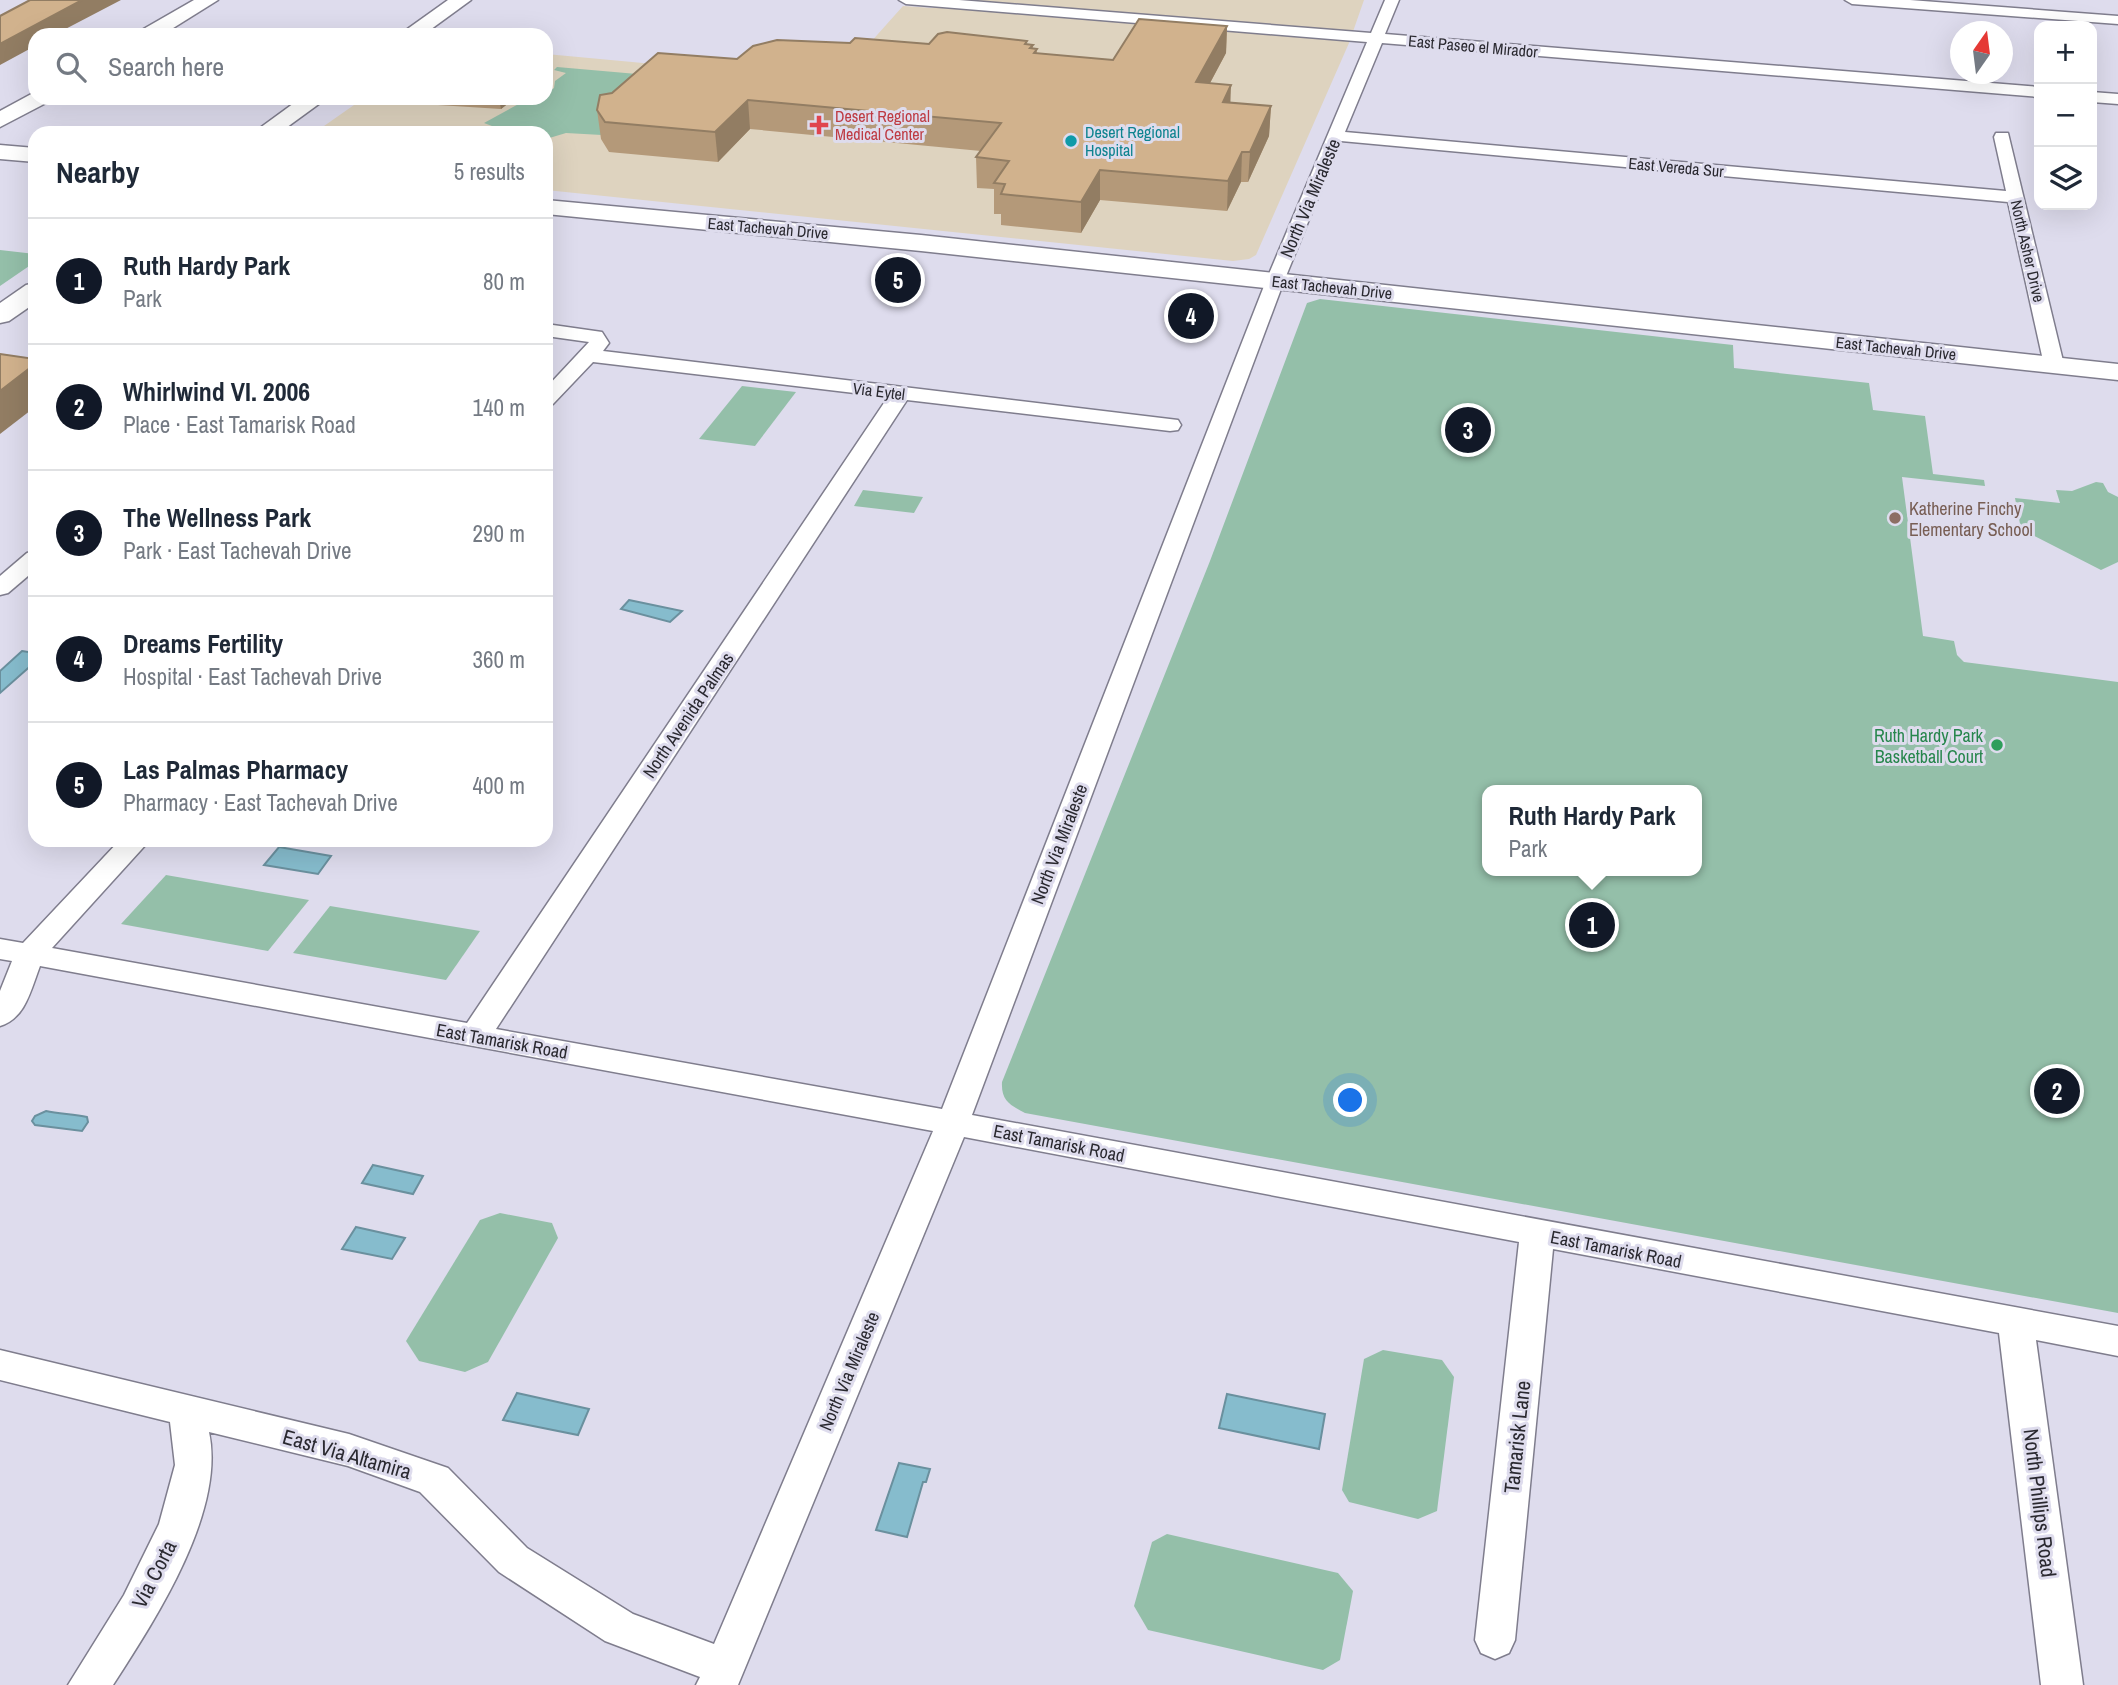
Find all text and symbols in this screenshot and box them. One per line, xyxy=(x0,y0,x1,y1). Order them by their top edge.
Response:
north arrow xyxy=(1950,21,2013,84)
map controls xyxy=(2034,21,2097,210)
button: + xyxy=(2034,21,2097,84)
search box xyxy=(28,28,553,105)
street label: East Paseo el Mirador xyxy=(1407,29,1539,63)
icon: search xyxy=(52,48,90,86)
text: Search here xyxy=(108,49,224,84)
button: − xyxy=(2034,84,2097,147)
place label: Desert Regional Medical Center xyxy=(835,105,930,145)
marker: Desert Regional Medical Center xyxy=(809,115,829,135)
place label: Desert Regional Hospital xyxy=(1085,121,1180,161)
marker: Desert Regional Hospital xyxy=(1063,133,1079,149)
street label: North Via Miraleste xyxy=(1274,135,1346,261)
button: layers xyxy=(2034,147,2097,210)
text: Nearby xyxy=(56,152,139,192)
street label: East Vereda Sur xyxy=(1627,152,1725,182)
text: 5 results xyxy=(454,156,525,187)
street label: North Asher Drive xyxy=(2006,198,2050,304)
street label: East Tachevah Drive xyxy=(707,212,829,244)
text: Ruth Hardy Park xyxy=(123,248,290,283)
pin: 5 xyxy=(875,254,921,306)
text: 1 xyxy=(74,266,84,297)
text: 80 m xyxy=(483,266,525,297)
street label: East Tachevah Drive xyxy=(1271,270,1393,304)
text: Park xyxy=(123,283,162,314)
pin: 4 xyxy=(1168,290,1214,342)
street label: East Tachevah Drive xyxy=(1835,331,1957,365)
text: Whirlwind VI. 2006 xyxy=(123,374,310,409)
street label: Via Eytel xyxy=(852,377,906,405)
text: 2 xyxy=(74,392,84,423)
text: 140 m xyxy=(473,392,525,423)
pin: 3 xyxy=(1445,404,1491,456)
text: Place · East Tamarisk Road xyxy=(123,409,356,440)
place label: Katherine Finchy Elementary School xyxy=(1909,496,2033,542)
text: The Wellness Park xyxy=(123,500,311,535)
marker: Katherine Finchy Elementary School xyxy=(1887,510,1903,526)
text: 3 xyxy=(74,518,84,549)
text: 290 m xyxy=(473,518,525,549)
text: Park · East Tachevah Drive xyxy=(123,535,352,566)
text: Dreams Fertility xyxy=(123,626,283,661)
text: 4 xyxy=(74,644,84,675)
text: 360 m xyxy=(473,644,525,675)
street label: North Avenida Palmas xyxy=(637,647,739,783)
text: Hospital · East Tachevah Drive xyxy=(123,661,382,692)
place label: Ruth Hardy Park Basketball Court xyxy=(1874,723,1984,769)
marker: Ruth Hardy Park Basketball Court xyxy=(1989,737,2005,753)
text: Las Palmas Pharmacy xyxy=(123,752,348,787)
text: 5 xyxy=(74,770,84,801)
text: 400 m xyxy=(473,770,525,801)
street label: North Via Miraleste xyxy=(1025,780,1093,908)
popup xyxy=(1482,785,1702,876)
text: Pharmacy · East Tachevah Drive xyxy=(123,787,398,818)
text: Ruth Hardy Park xyxy=(1508,798,1676,833)
text: Park xyxy=(1508,833,1547,864)
pin: 1 xyxy=(1569,899,1615,951)
street label: East Tamarisk Road xyxy=(434,1017,570,1065)
pin: 2 xyxy=(2034,1065,2080,1117)
your location xyxy=(1333,1083,1367,1117)
street label: East Tamarisk Road xyxy=(991,1118,1127,1168)
street label: East Tamarisk Road xyxy=(1548,1224,1684,1274)
street label: North Via Miraleste xyxy=(813,1308,885,1434)
street label: Tamarisk Lane xyxy=(1497,1379,1537,1495)
street label: East Via Altamira xyxy=(279,1422,415,1486)
street label: North Phillips Road xyxy=(2017,1427,2063,1579)
street label: Via Corta xyxy=(125,1535,184,1613)

